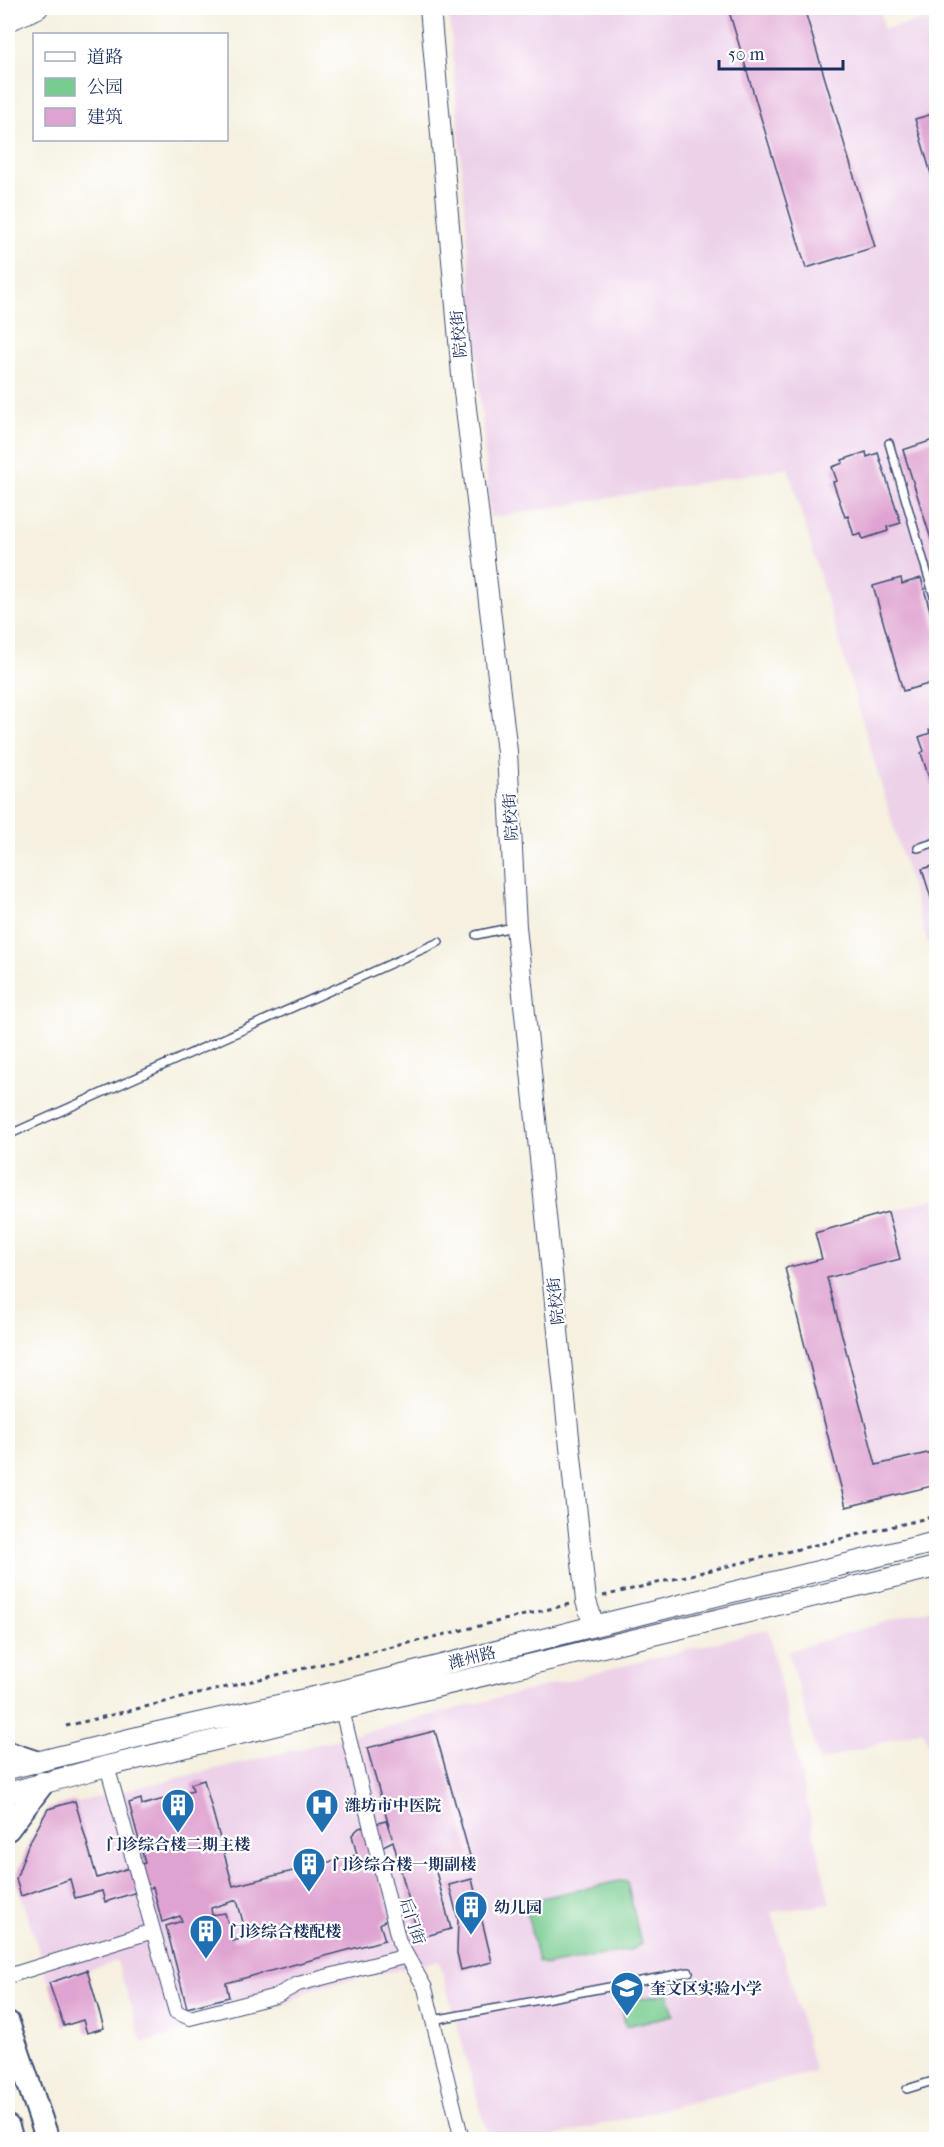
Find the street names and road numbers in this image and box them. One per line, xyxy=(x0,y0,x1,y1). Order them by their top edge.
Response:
street label: 院校街 xyxy=(447,309,470,359)
street label: 院校街 xyxy=(500,793,521,841)
street label: 院校街 xyxy=(544,1276,567,1326)
street label: 潍州路 xyxy=(447,1642,498,1673)
street label: 后门街 xyxy=(396,1895,429,1947)

